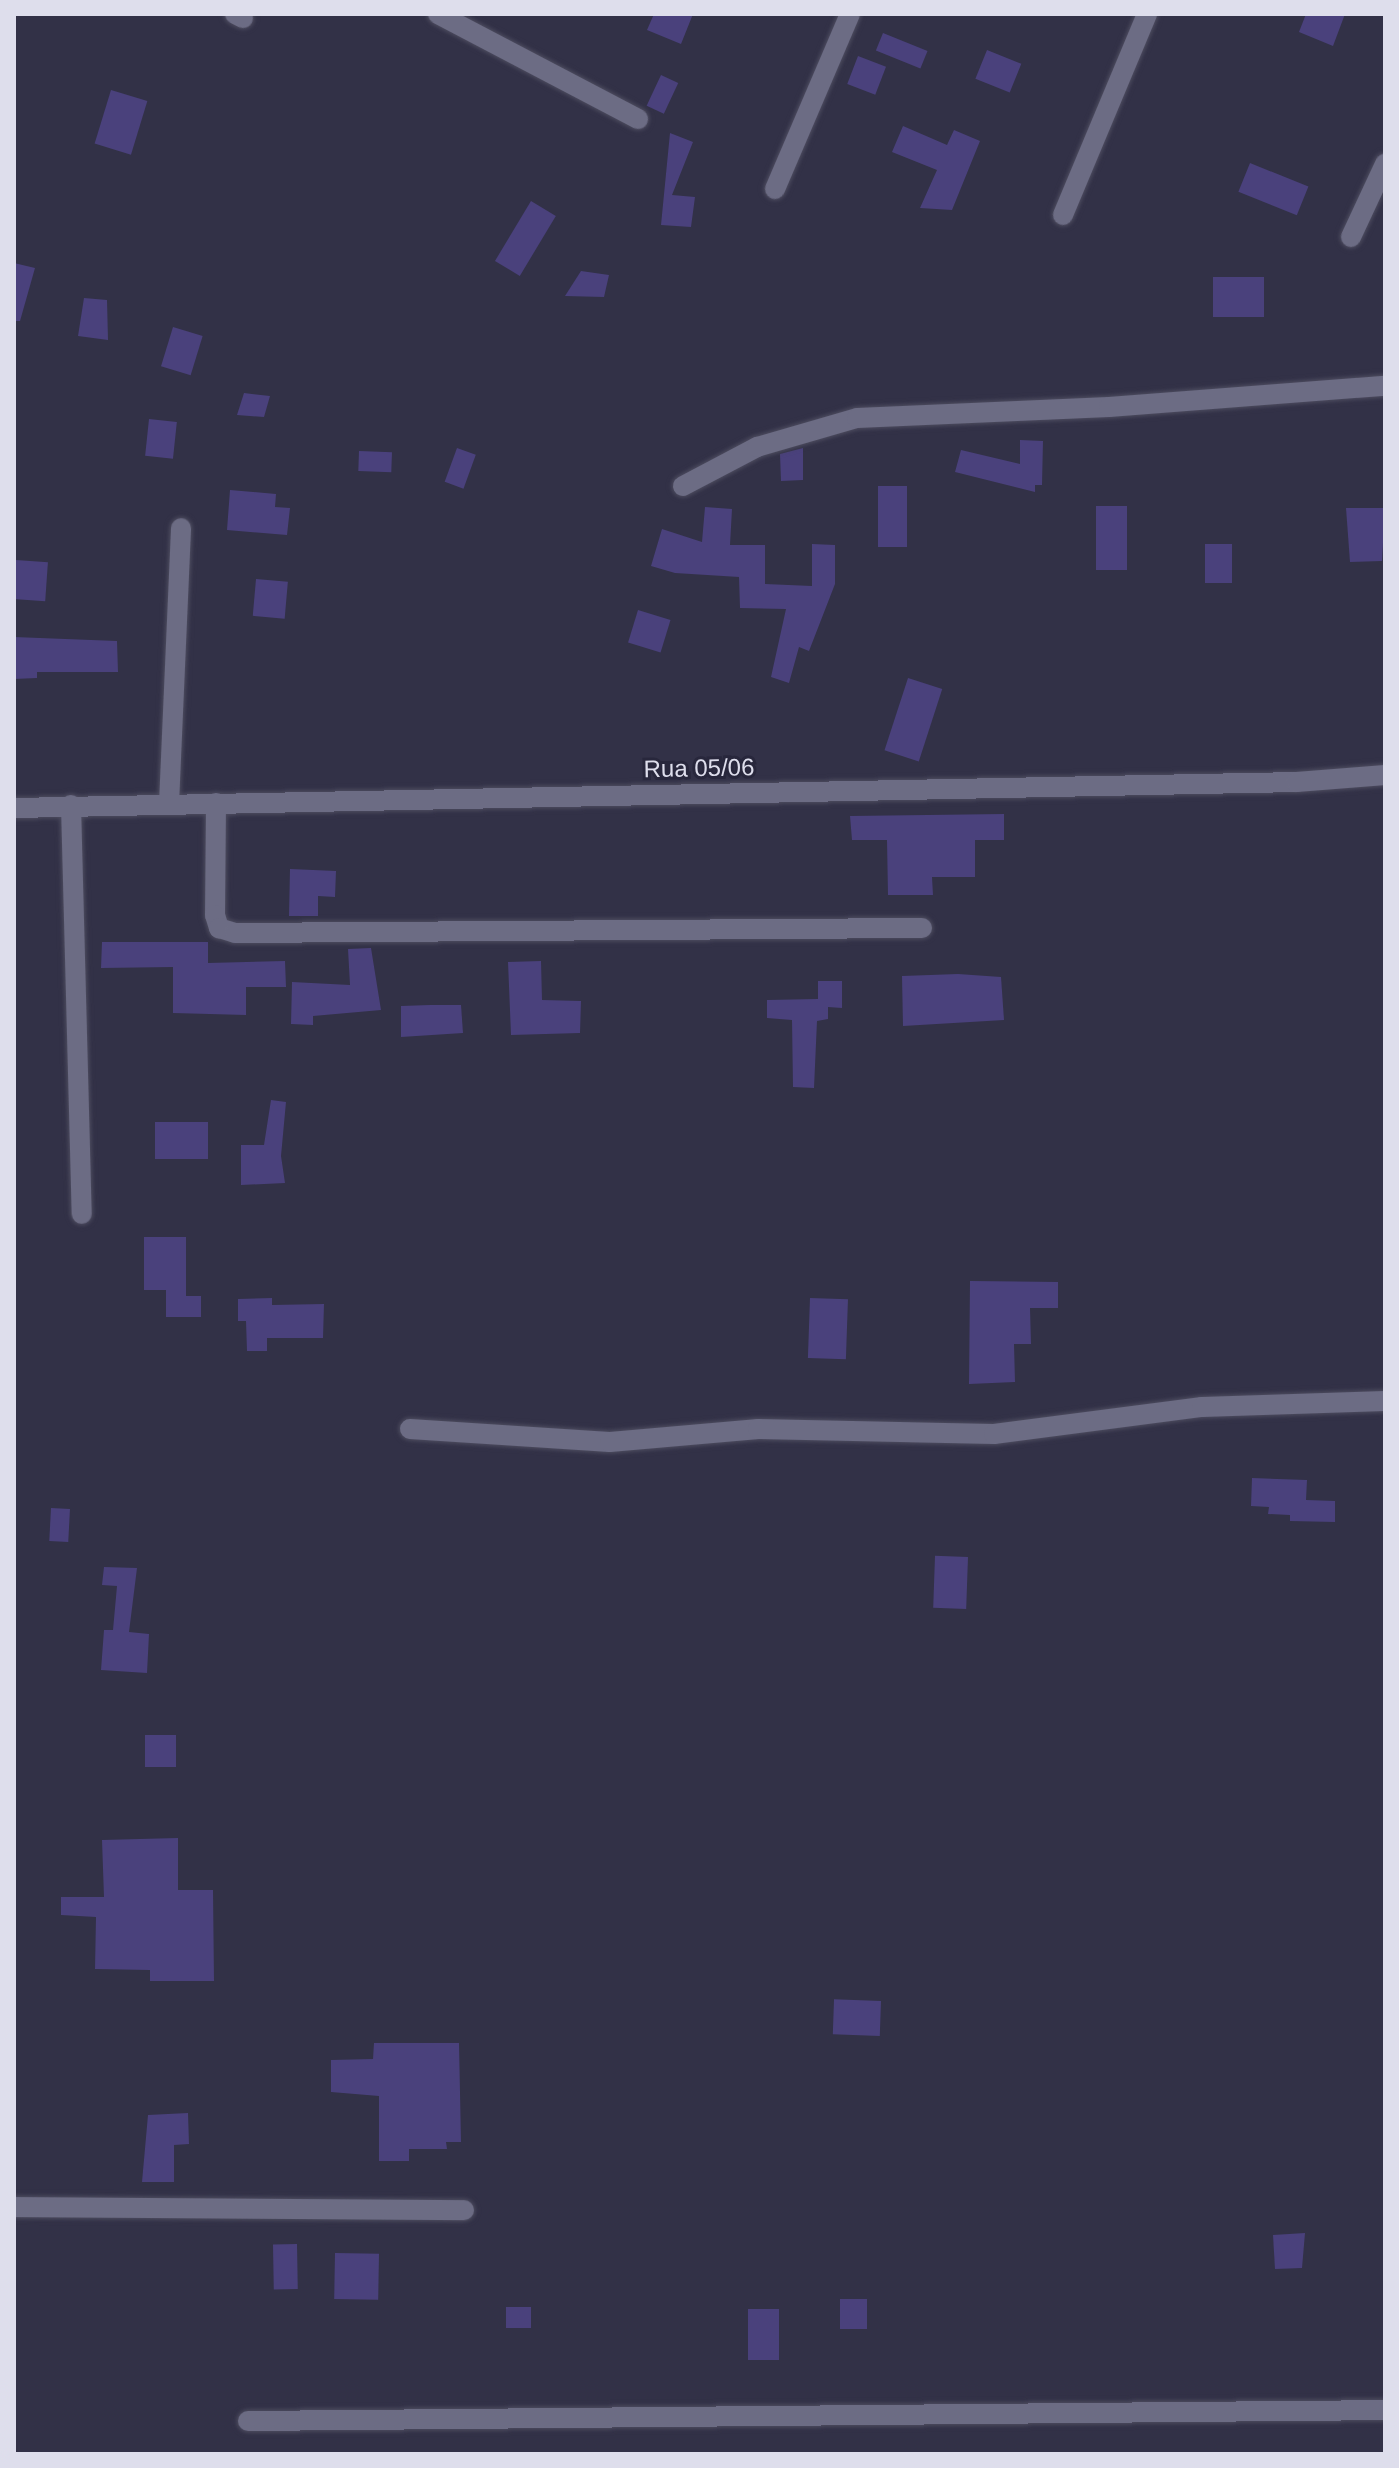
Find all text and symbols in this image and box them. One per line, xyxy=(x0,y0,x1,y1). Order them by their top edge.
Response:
street label: Rua 05/06 xyxy=(643,753,755,783)

